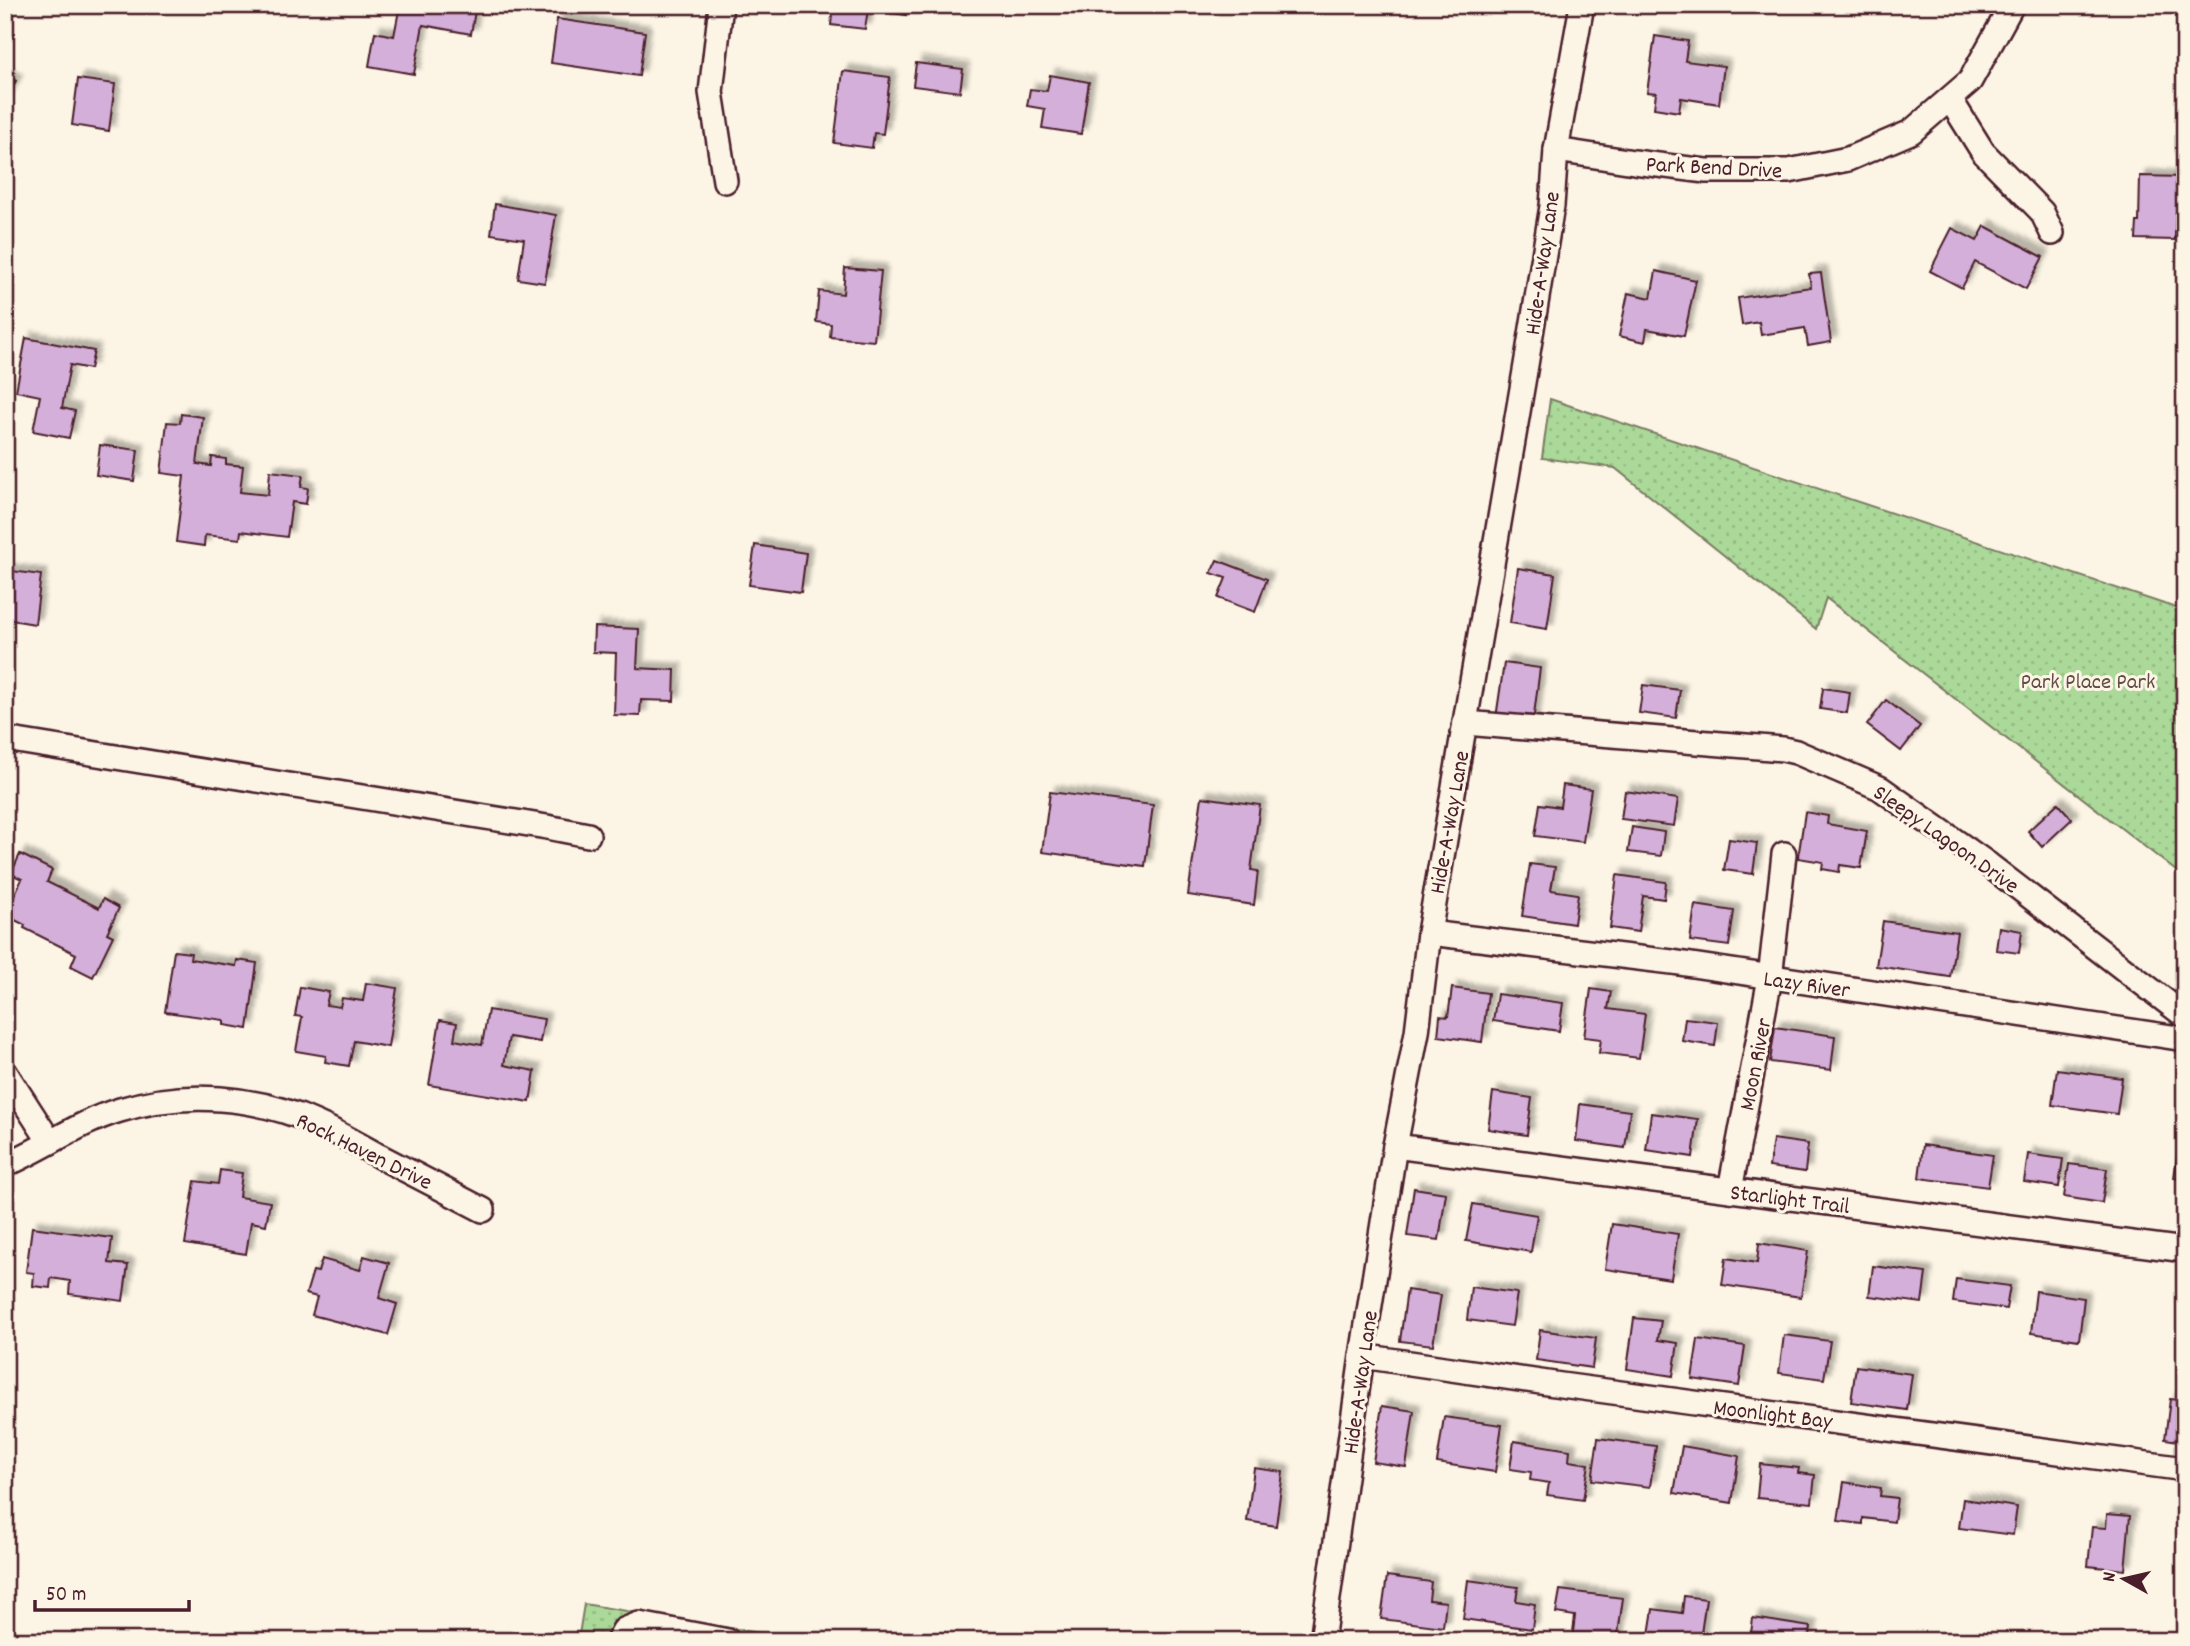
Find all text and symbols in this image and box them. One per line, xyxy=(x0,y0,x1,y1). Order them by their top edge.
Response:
street label: Park Bend Drive xyxy=(1645,149,1783,190)
street label: Hide-A-Way Lane xyxy=(1518,190,1571,337)
park label: Park Place Park xyxy=(2021,667,2156,700)
street label: Hide-A-Way Lane xyxy=(1423,748,1480,897)
street label: Sleepy Lagoon Drive xyxy=(1865,778,2025,904)
street label: Lazy River xyxy=(1761,964,1852,1009)
street label: Moon River xyxy=(1732,1015,1783,1114)
street label: Rock Haven Drive xyxy=(290,1106,437,1200)
street label: Starlight Trail xyxy=(1728,1178,1852,1225)
street label: Hide-A-Way Lane xyxy=(1336,1309,1389,1456)
street label: Moonlight Bay xyxy=(1711,1393,1835,1440)
north arrow xyxy=(2088,1544,2158,1614)
scale bar xyxy=(35,1569,189,1613)
text: N xyxy=(2097,1571,2125,1584)
text: 50 m xyxy=(46,1581,86,1611)

